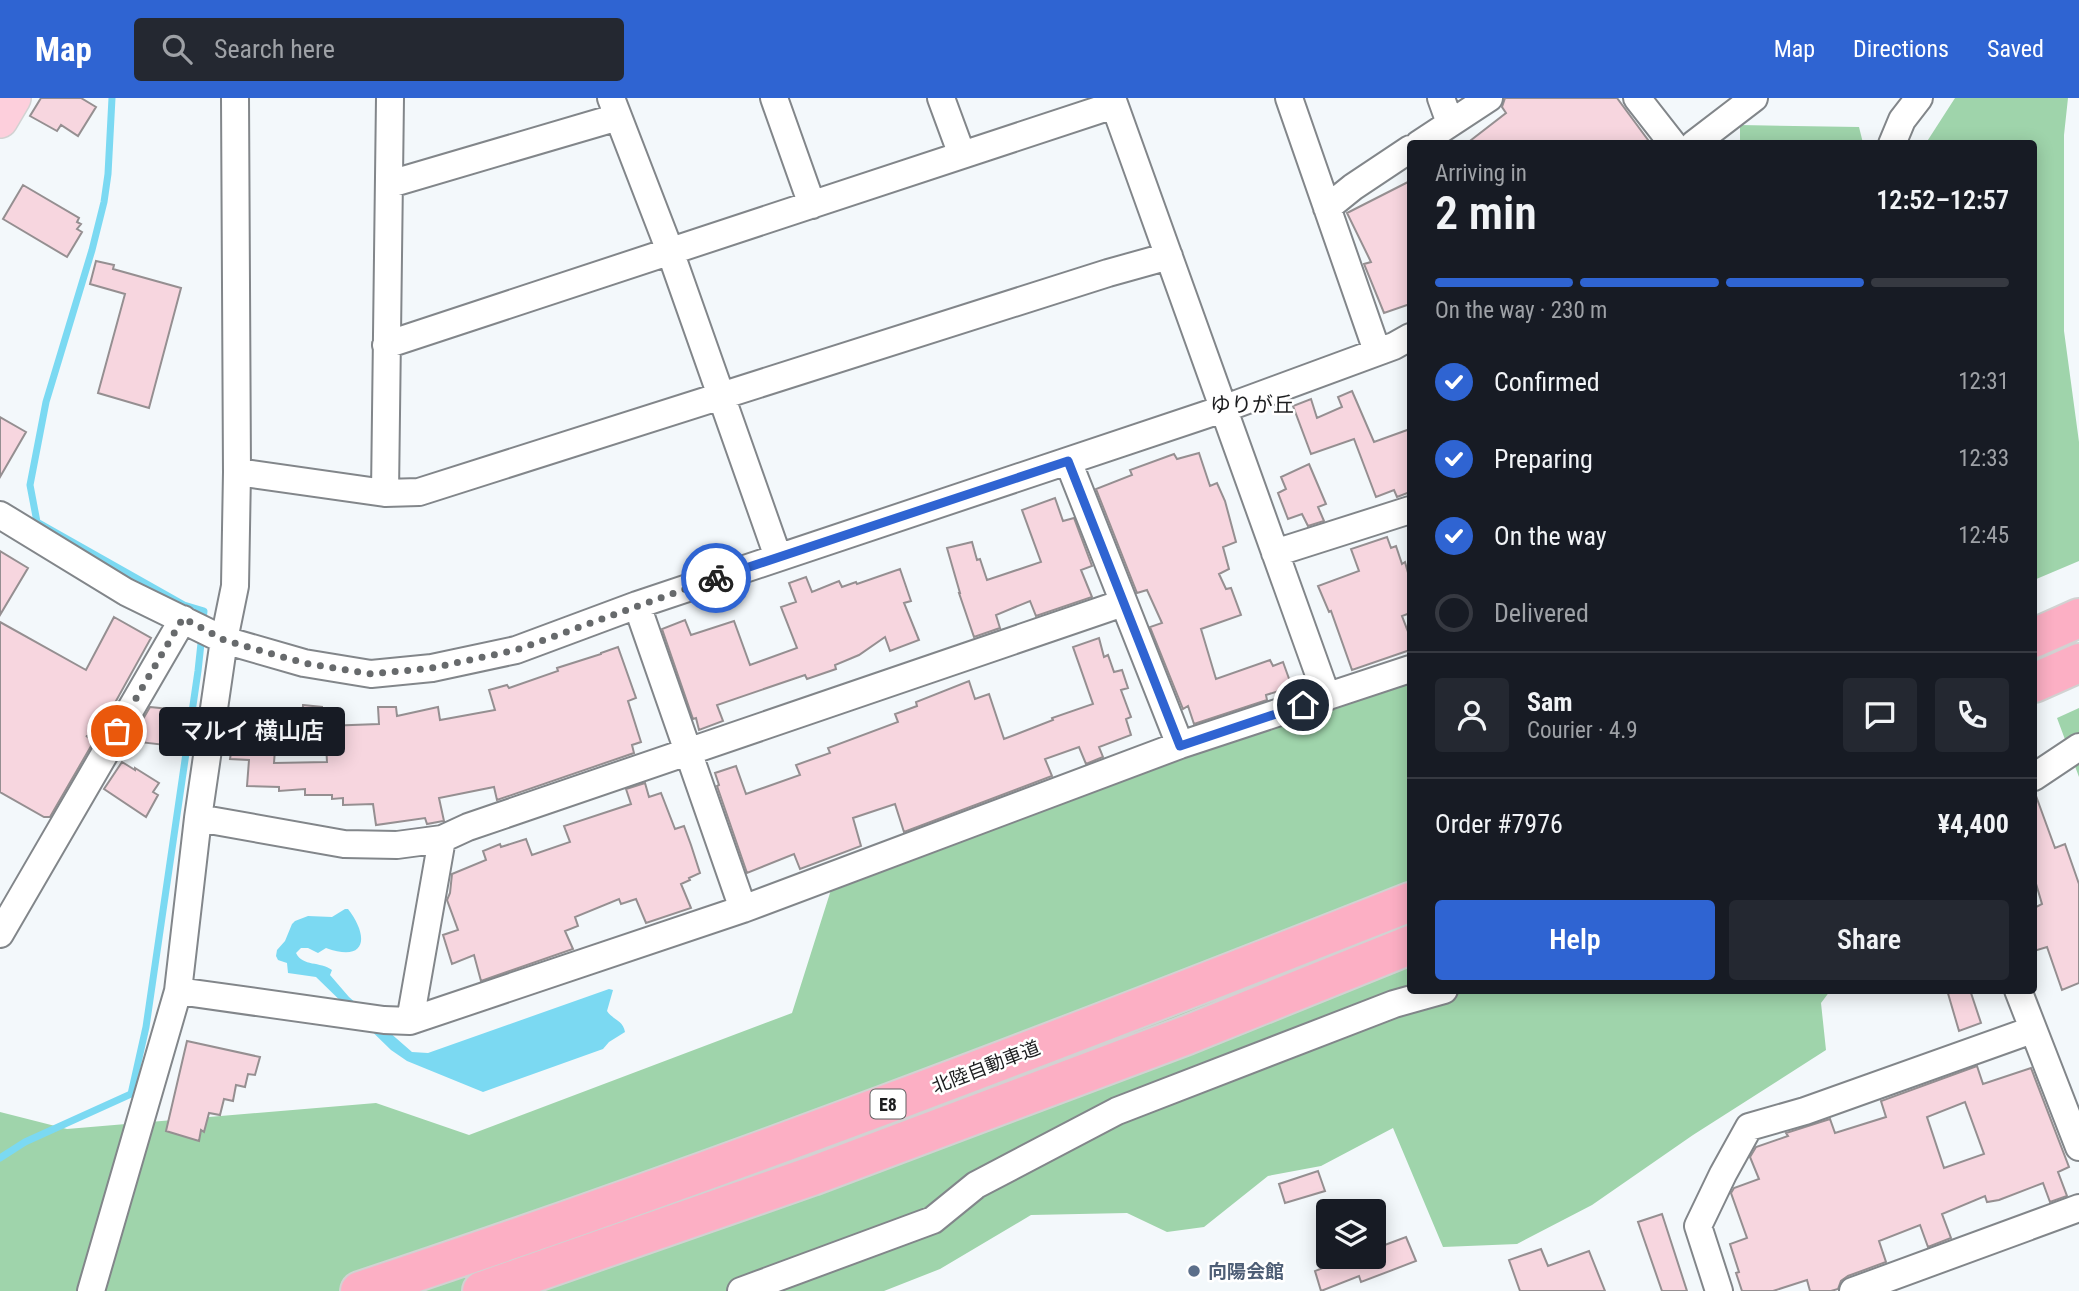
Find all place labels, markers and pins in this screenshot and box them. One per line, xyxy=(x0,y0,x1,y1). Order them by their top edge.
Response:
pin xyxy=(1273,675,1333,735)
pin xyxy=(87,701,147,761)
callout: マルイ 横山店 xyxy=(159,706,344,756)
place label: 向陽会館 xyxy=(1208,1260,1284,1283)
marker: 向陽会館 xyxy=(1186,1263,1202,1279)

